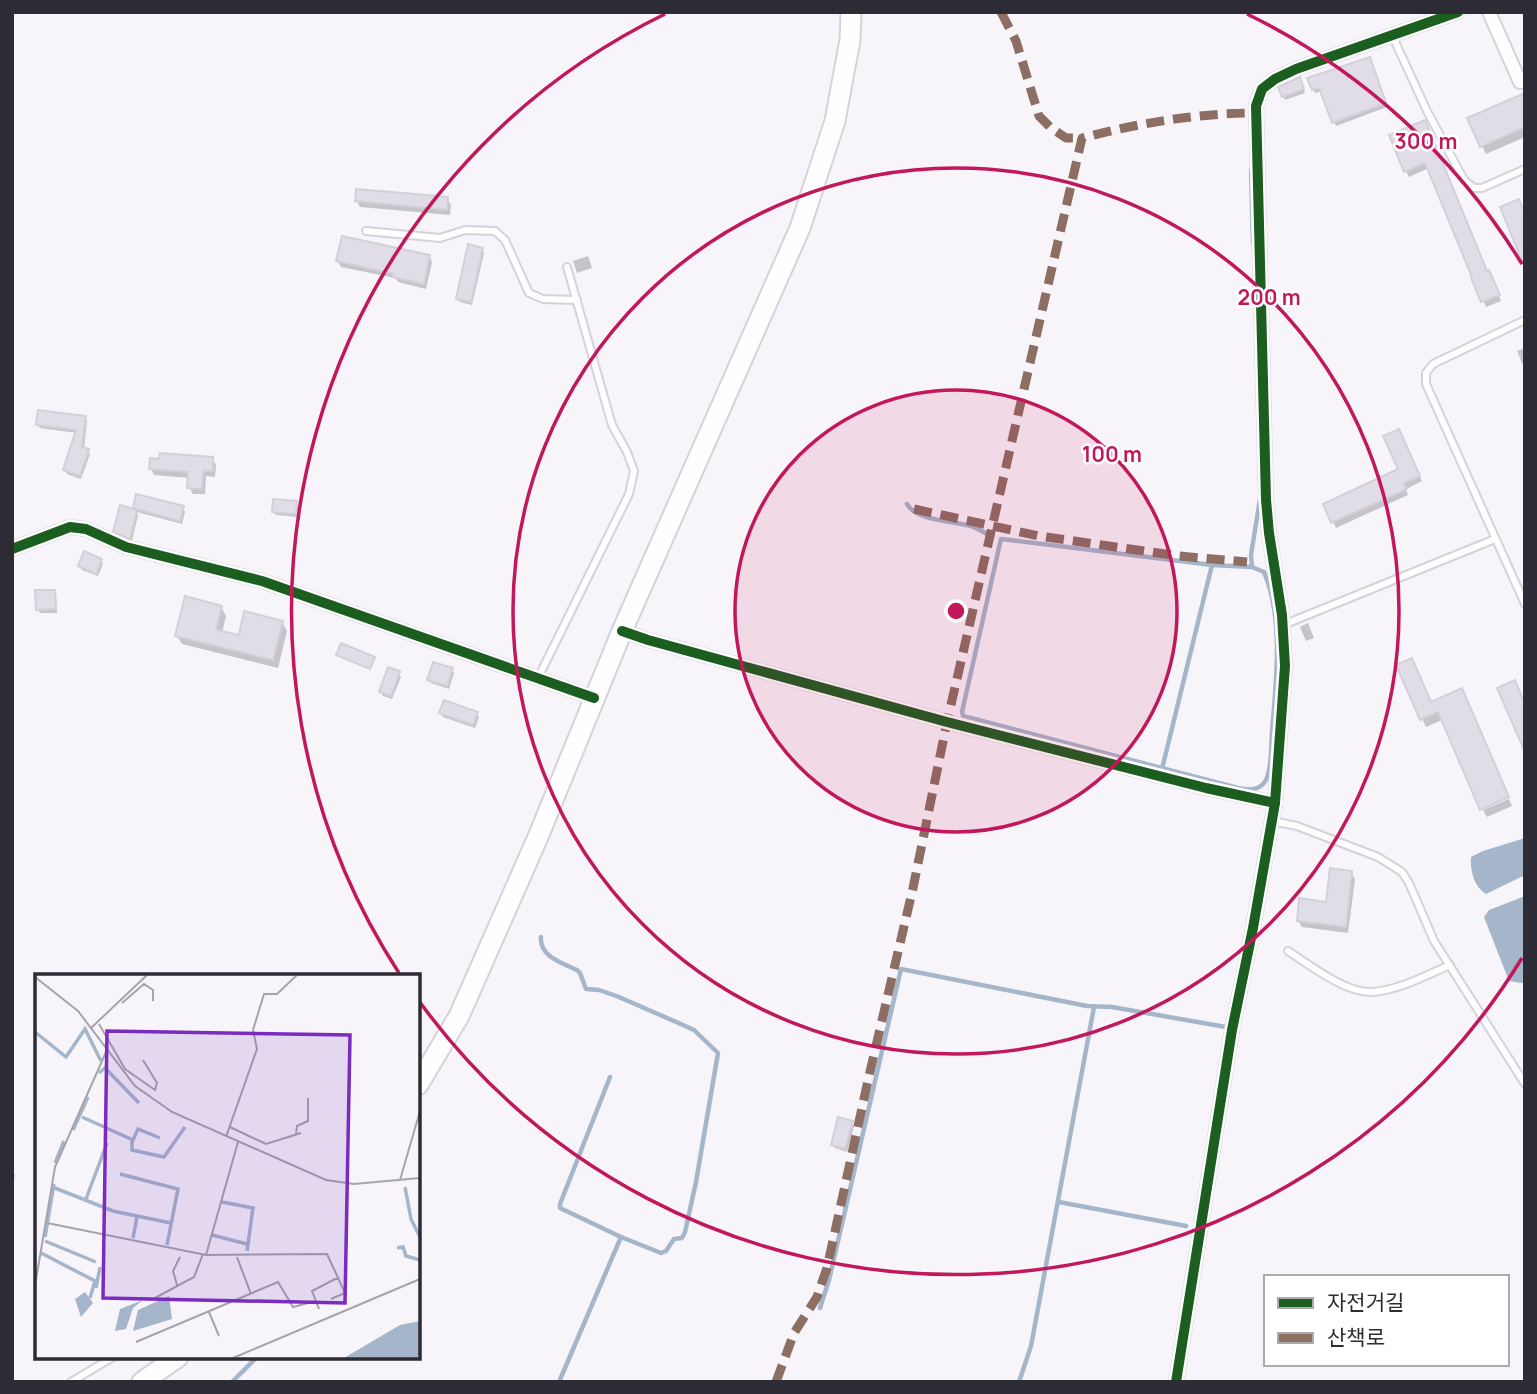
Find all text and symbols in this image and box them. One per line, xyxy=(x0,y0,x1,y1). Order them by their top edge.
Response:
text: 300 m xyxy=(1395,127,1457,155)
text: 200 m xyxy=(1237,283,1301,311)
text: 100 m xyxy=(1082,440,1142,468)
centre of rings xyxy=(944,599,968,623)
inset map xyxy=(35,974,420,1359)
legend xyxy=(1264,1275,1509,1366)
text: 자전거길 xyxy=(1327,1288,1404,1316)
text: 산책로 xyxy=(1327,1323,1385,1351)

